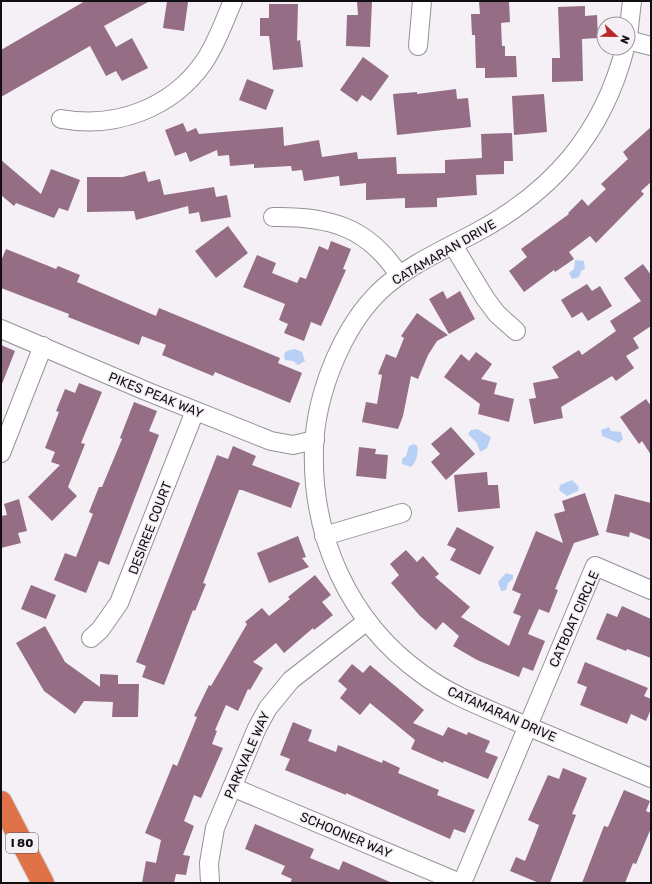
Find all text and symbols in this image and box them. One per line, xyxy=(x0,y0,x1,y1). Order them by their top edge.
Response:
north arrow xyxy=(596,16,636,56)
text: N xyxy=(617,33,632,46)
street label: CATAMARAN DRIVE xyxy=(389,216,499,288)
street label: PIKES PEAK WAY xyxy=(106,369,206,421)
street label: DESIREE COURT xyxy=(125,479,175,577)
street label: CATBOAT CIRCLE xyxy=(546,568,602,669)
street label: CATAMARAN DRIVE xyxy=(445,683,559,745)
street label: PARKVALE WAY xyxy=(221,709,273,801)
street label: SCHOONER WAY xyxy=(298,809,395,861)
road number: I 80 xyxy=(6,833,38,853)

